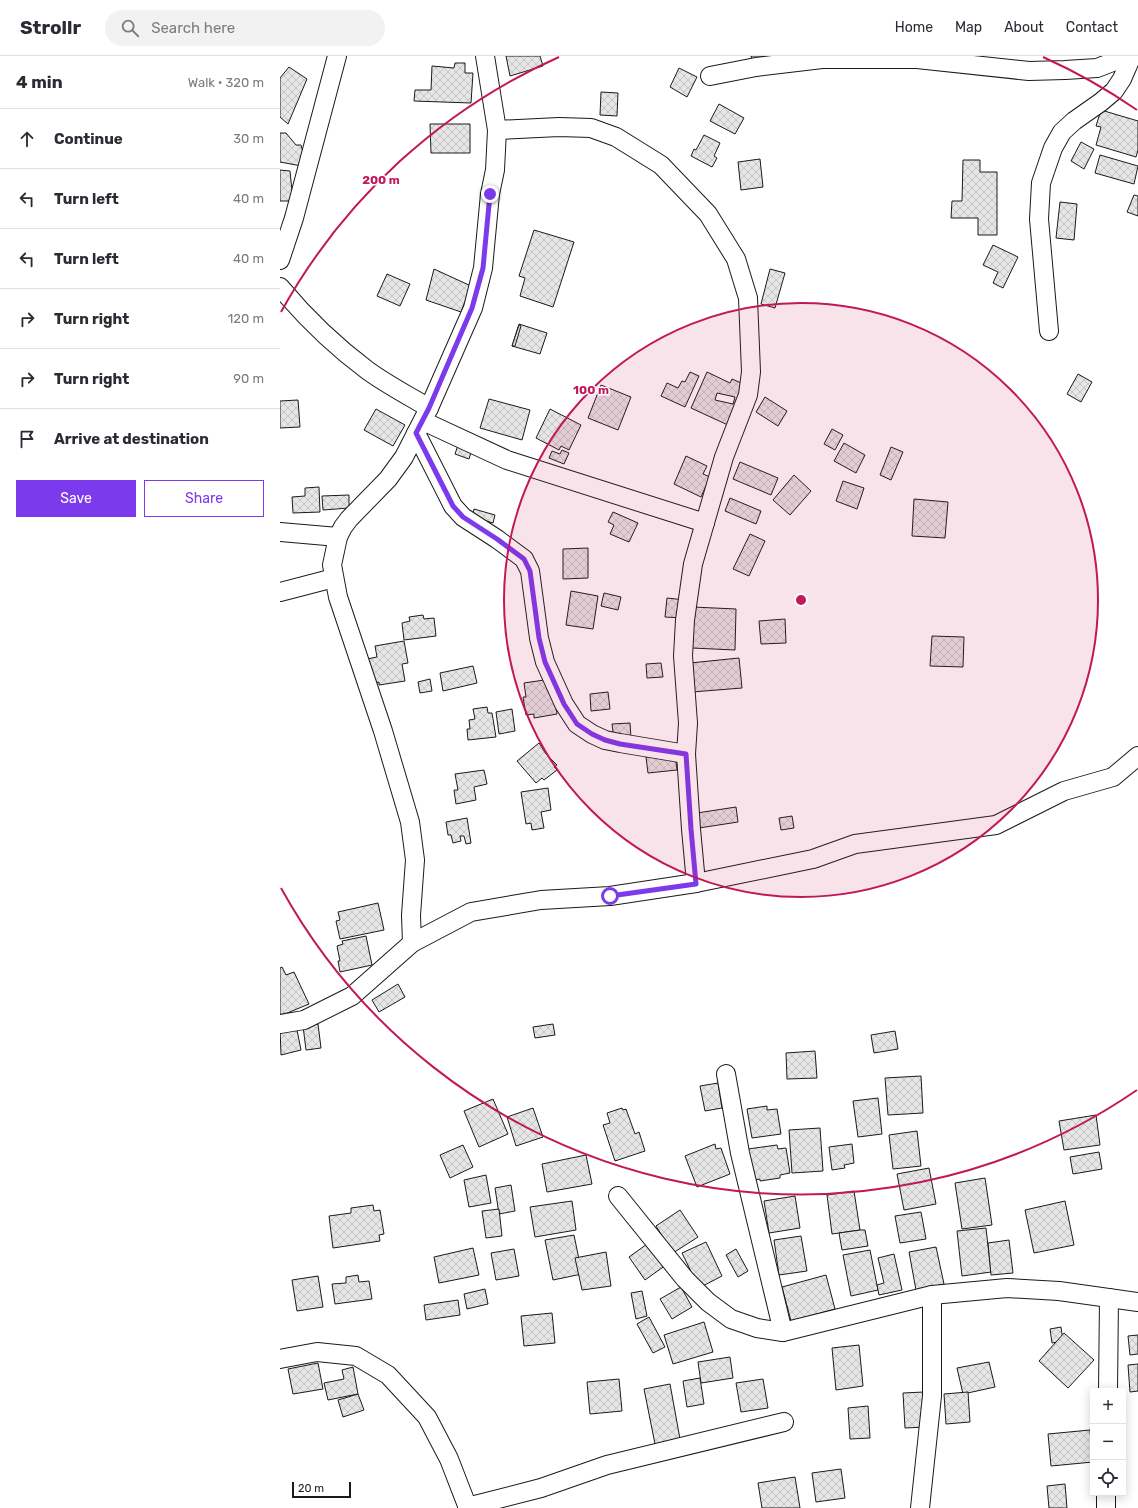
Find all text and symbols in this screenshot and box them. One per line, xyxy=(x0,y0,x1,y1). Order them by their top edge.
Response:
search box xyxy=(105,10,385,46)
text: Strollr xyxy=(20,16,81,39)
icon: search xyxy=(119,17,141,39)
text: Search here xyxy=(151,19,235,37)
text: Home xyxy=(895,19,933,36)
text: Map xyxy=(955,19,982,36)
text: About xyxy=(1004,19,1044,36)
text: Contact xyxy=(1066,19,1118,36)
text: 4 min xyxy=(16,72,63,92)
text: Walk · 320 m xyxy=(188,75,264,90)
icon: ahead xyxy=(16,128,38,150)
text: Continue xyxy=(54,130,123,148)
text: 30 m xyxy=(233,131,264,146)
text: 200 m xyxy=(362,173,400,187)
route end xyxy=(481,185,499,203)
icon: left xyxy=(16,188,38,210)
text: Turn left xyxy=(54,190,119,208)
text: 40 m xyxy=(233,191,264,206)
icon: left xyxy=(16,248,38,270)
text: Turn left xyxy=(54,250,119,268)
text: 40 m xyxy=(233,251,264,266)
icon: right xyxy=(16,308,38,330)
text: Turn right xyxy=(54,310,129,328)
text: 120 m xyxy=(228,311,264,326)
icon: right xyxy=(16,368,38,390)
text: Turn right xyxy=(54,370,129,388)
text: 90 m xyxy=(233,371,264,386)
text: 100 m xyxy=(573,383,609,397)
icon: arrive xyxy=(16,428,38,450)
text: Arrive at destination xyxy=(54,430,209,448)
button: Save xyxy=(16,480,136,517)
button: Share xyxy=(144,480,264,517)
centre of rings xyxy=(794,593,808,607)
route start xyxy=(601,887,619,905)
map controls xyxy=(1090,1388,1126,1496)
button: + xyxy=(1090,1388,1126,1424)
button: − xyxy=(1090,1424,1126,1460)
button: locate xyxy=(1090,1460,1126,1496)
scale bar xyxy=(292,1480,351,1499)
text: 20 m xyxy=(298,1482,324,1495)

